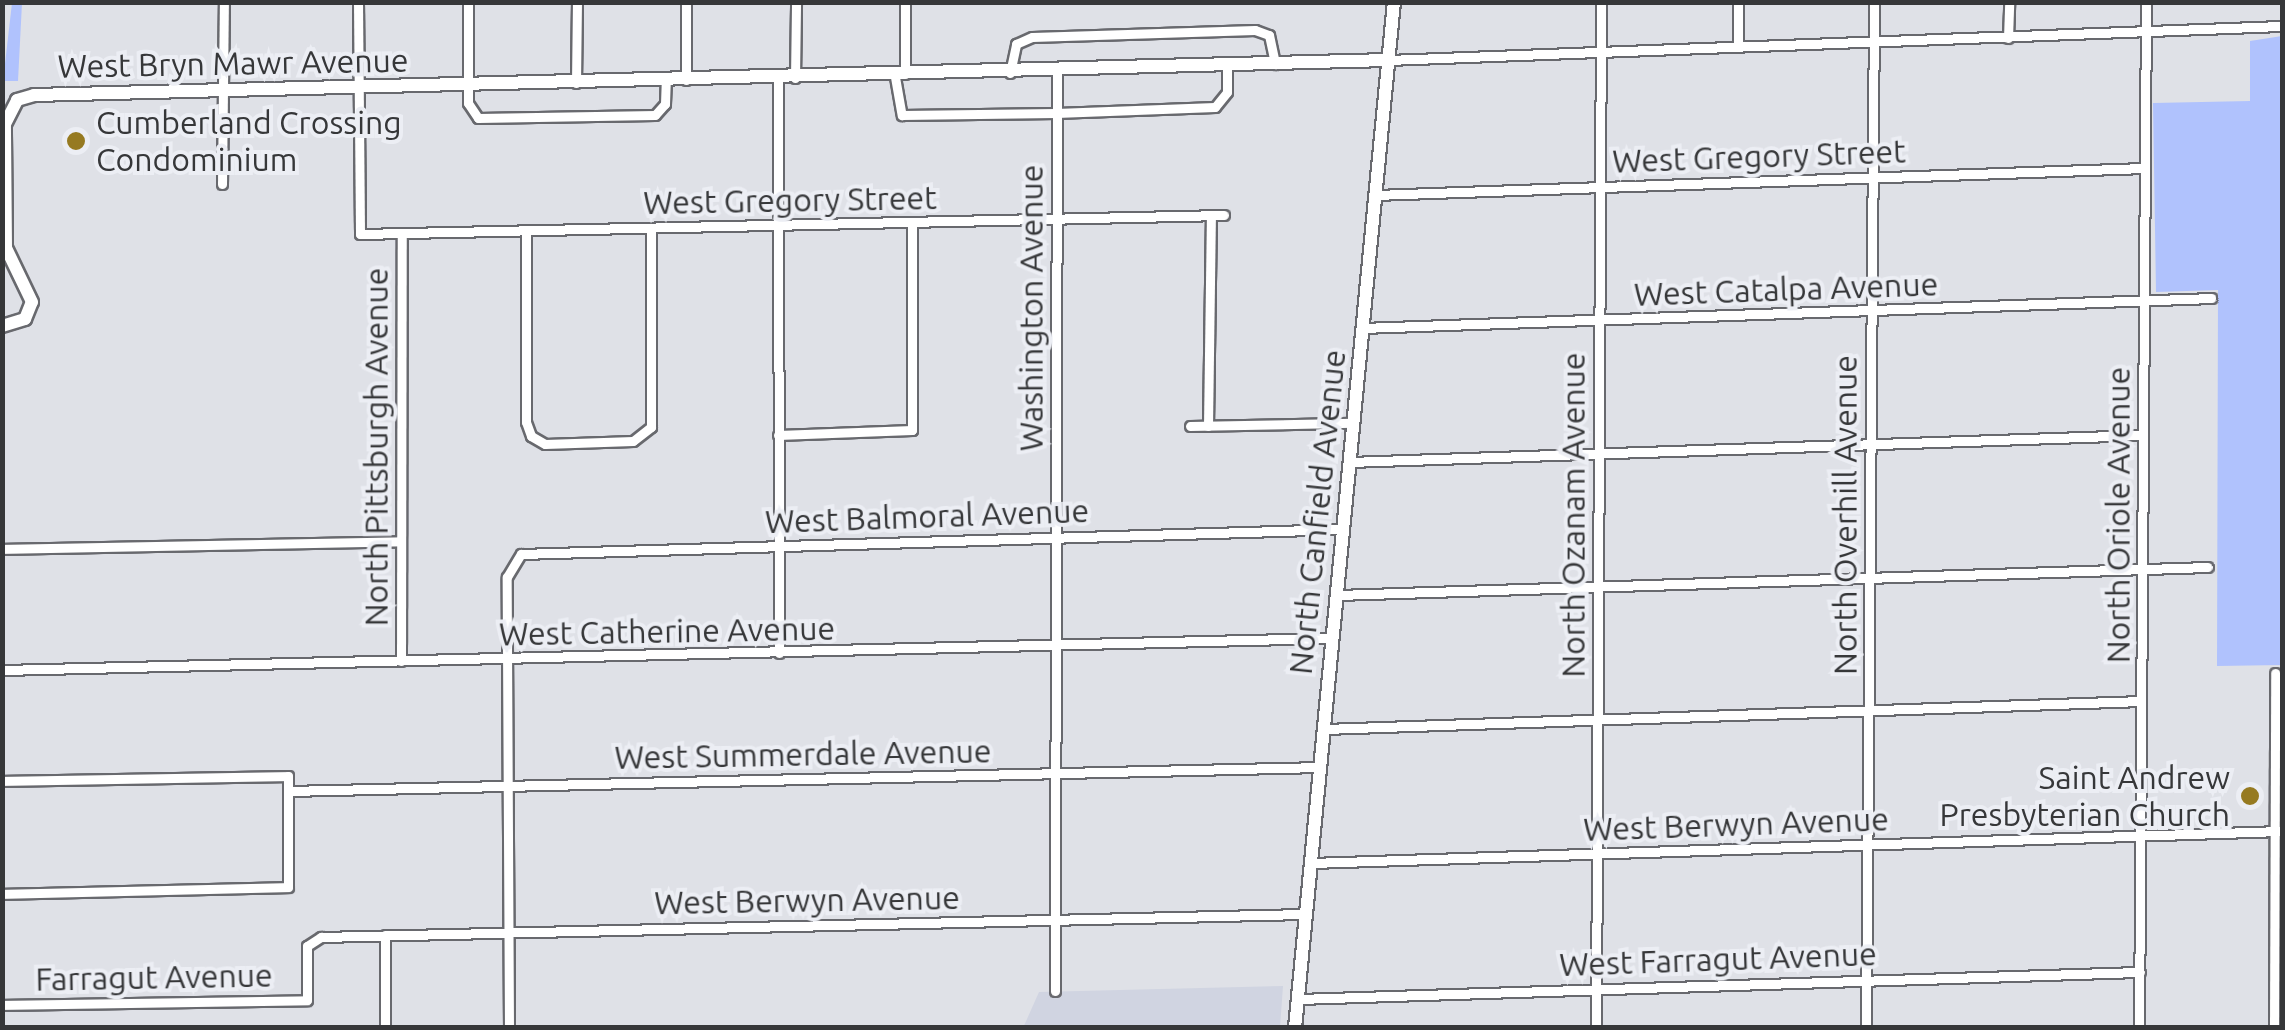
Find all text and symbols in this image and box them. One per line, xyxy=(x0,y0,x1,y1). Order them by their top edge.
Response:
street label: West Bryn Mawr Avenue xyxy=(57,41,409,85)
place label: Cumberland Crossing Condominium xyxy=(96,104,402,179)
marker: Cumberland Crossing Condominium xyxy=(65,130,87,152)
street label: West Gregory Street xyxy=(1612,132,1906,180)
street label: Washington Avenue xyxy=(1012,165,1050,451)
street label: West Gregory Street xyxy=(643,178,937,222)
street label: West Catalpa Avenue xyxy=(1633,265,1939,313)
street label: North Pittsburgh Avenue xyxy=(357,268,395,626)
street label: North Canfield Avenue xyxy=(1281,348,1353,676)
street label: North Ozanam Avenue xyxy=(1554,352,1592,678)
street label: North Overhill Avenue xyxy=(1826,355,1864,675)
street label: North Oriole Avenue xyxy=(2099,367,2137,663)
street label: West Balmoral Avenue xyxy=(764,491,1090,541)
street label: West Catherine Avenue xyxy=(499,609,835,653)
street label: West Summerdale Avenue xyxy=(614,732,992,776)
place label: Saint Andrew Presbyterian Church xyxy=(1940,759,2230,834)
marker: Saint Andrew Presbyterian Church xyxy=(2239,785,2261,807)
street label: West Berwyn Avenue xyxy=(1583,799,1889,849)
street label: West Berwyn Avenue xyxy=(654,878,960,922)
street label: West Farragut Avenue xyxy=(1559,934,1877,984)
street label: Farragut Avenue xyxy=(35,956,273,998)

